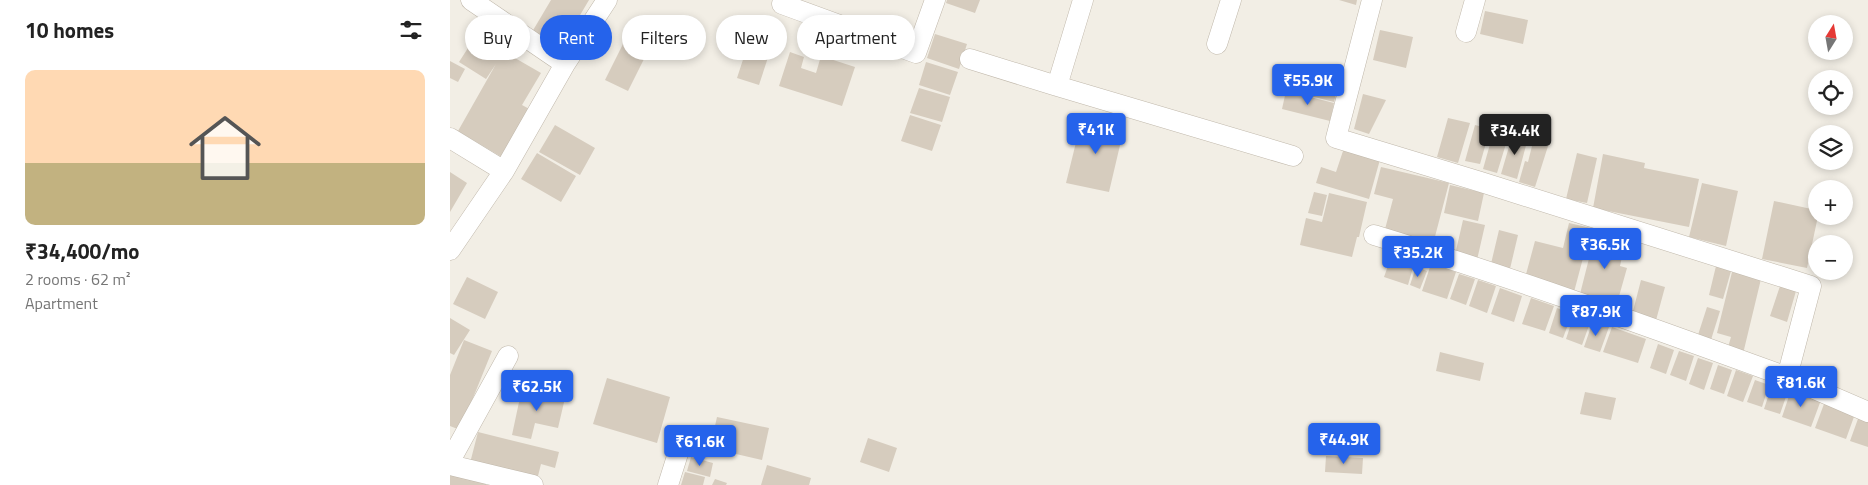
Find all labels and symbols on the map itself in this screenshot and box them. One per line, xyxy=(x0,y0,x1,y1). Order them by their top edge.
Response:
north arrow xyxy=(1808,15,1852,60)
pin: ₹55.9K xyxy=(1267,64,1349,106)
pin: ₹41K xyxy=(1066,112,1126,155)
pin: ₹34.4K xyxy=(1474,114,1556,156)
pin: ₹36.5K xyxy=(1564,228,1646,270)
pin: ₹35.2K xyxy=(1377,236,1459,278)
pin: ₹87.9K xyxy=(1555,294,1637,337)
pin: ₹81.6K xyxy=(1760,366,1842,408)
pin: ₹62.5K xyxy=(496,370,578,412)
pin: ₹44.9K xyxy=(1303,422,1385,465)
pin: ₹61.6K xyxy=(659,424,741,467)

